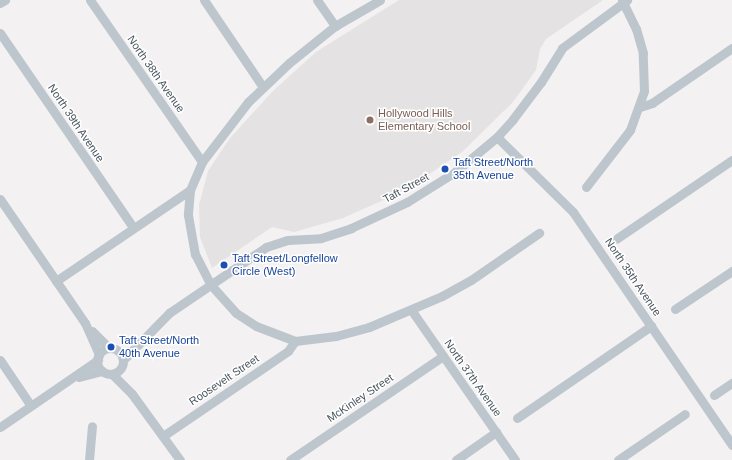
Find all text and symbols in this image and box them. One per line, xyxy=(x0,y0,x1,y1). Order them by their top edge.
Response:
street label: North 38th Avenue xyxy=(124,33,188,115)
street label: North 39th Avenue xyxy=(45,81,107,165)
place label: Hollywood Hills Elementary School xyxy=(378,107,470,133)
marker: Hollywood Hills Elementary School xyxy=(365,115,375,125)
place label: Taft Street/North 35th Avenue xyxy=(453,156,533,182)
marker: Taft Street/North 35th Avenue xyxy=(440,164,450,174)
street label: Taft Street xyxy=(381,170,431,206)
street label: North 35th Avenue xyxy=(602,235,664,319)
place label: Taft Street/Longfellow Circle (West) xyxy=(232,252,338,278)
marker: Taft Street/Longfellow Circle (West) xyxy=(219,260,229,270)
place label: Taft Street/North 40th Avenue xyxy=(119,334,199,360)
street label: North 37th Avenue xyxy=(441,337,505,419)
marker: Taft Street/North 40th Avenue xyxy=(106,342,116,352)
street label: Roosevelt Street xyxy=(187,352,261,408)
street label: McKinley Street xyxy=(324,371,396,425)

